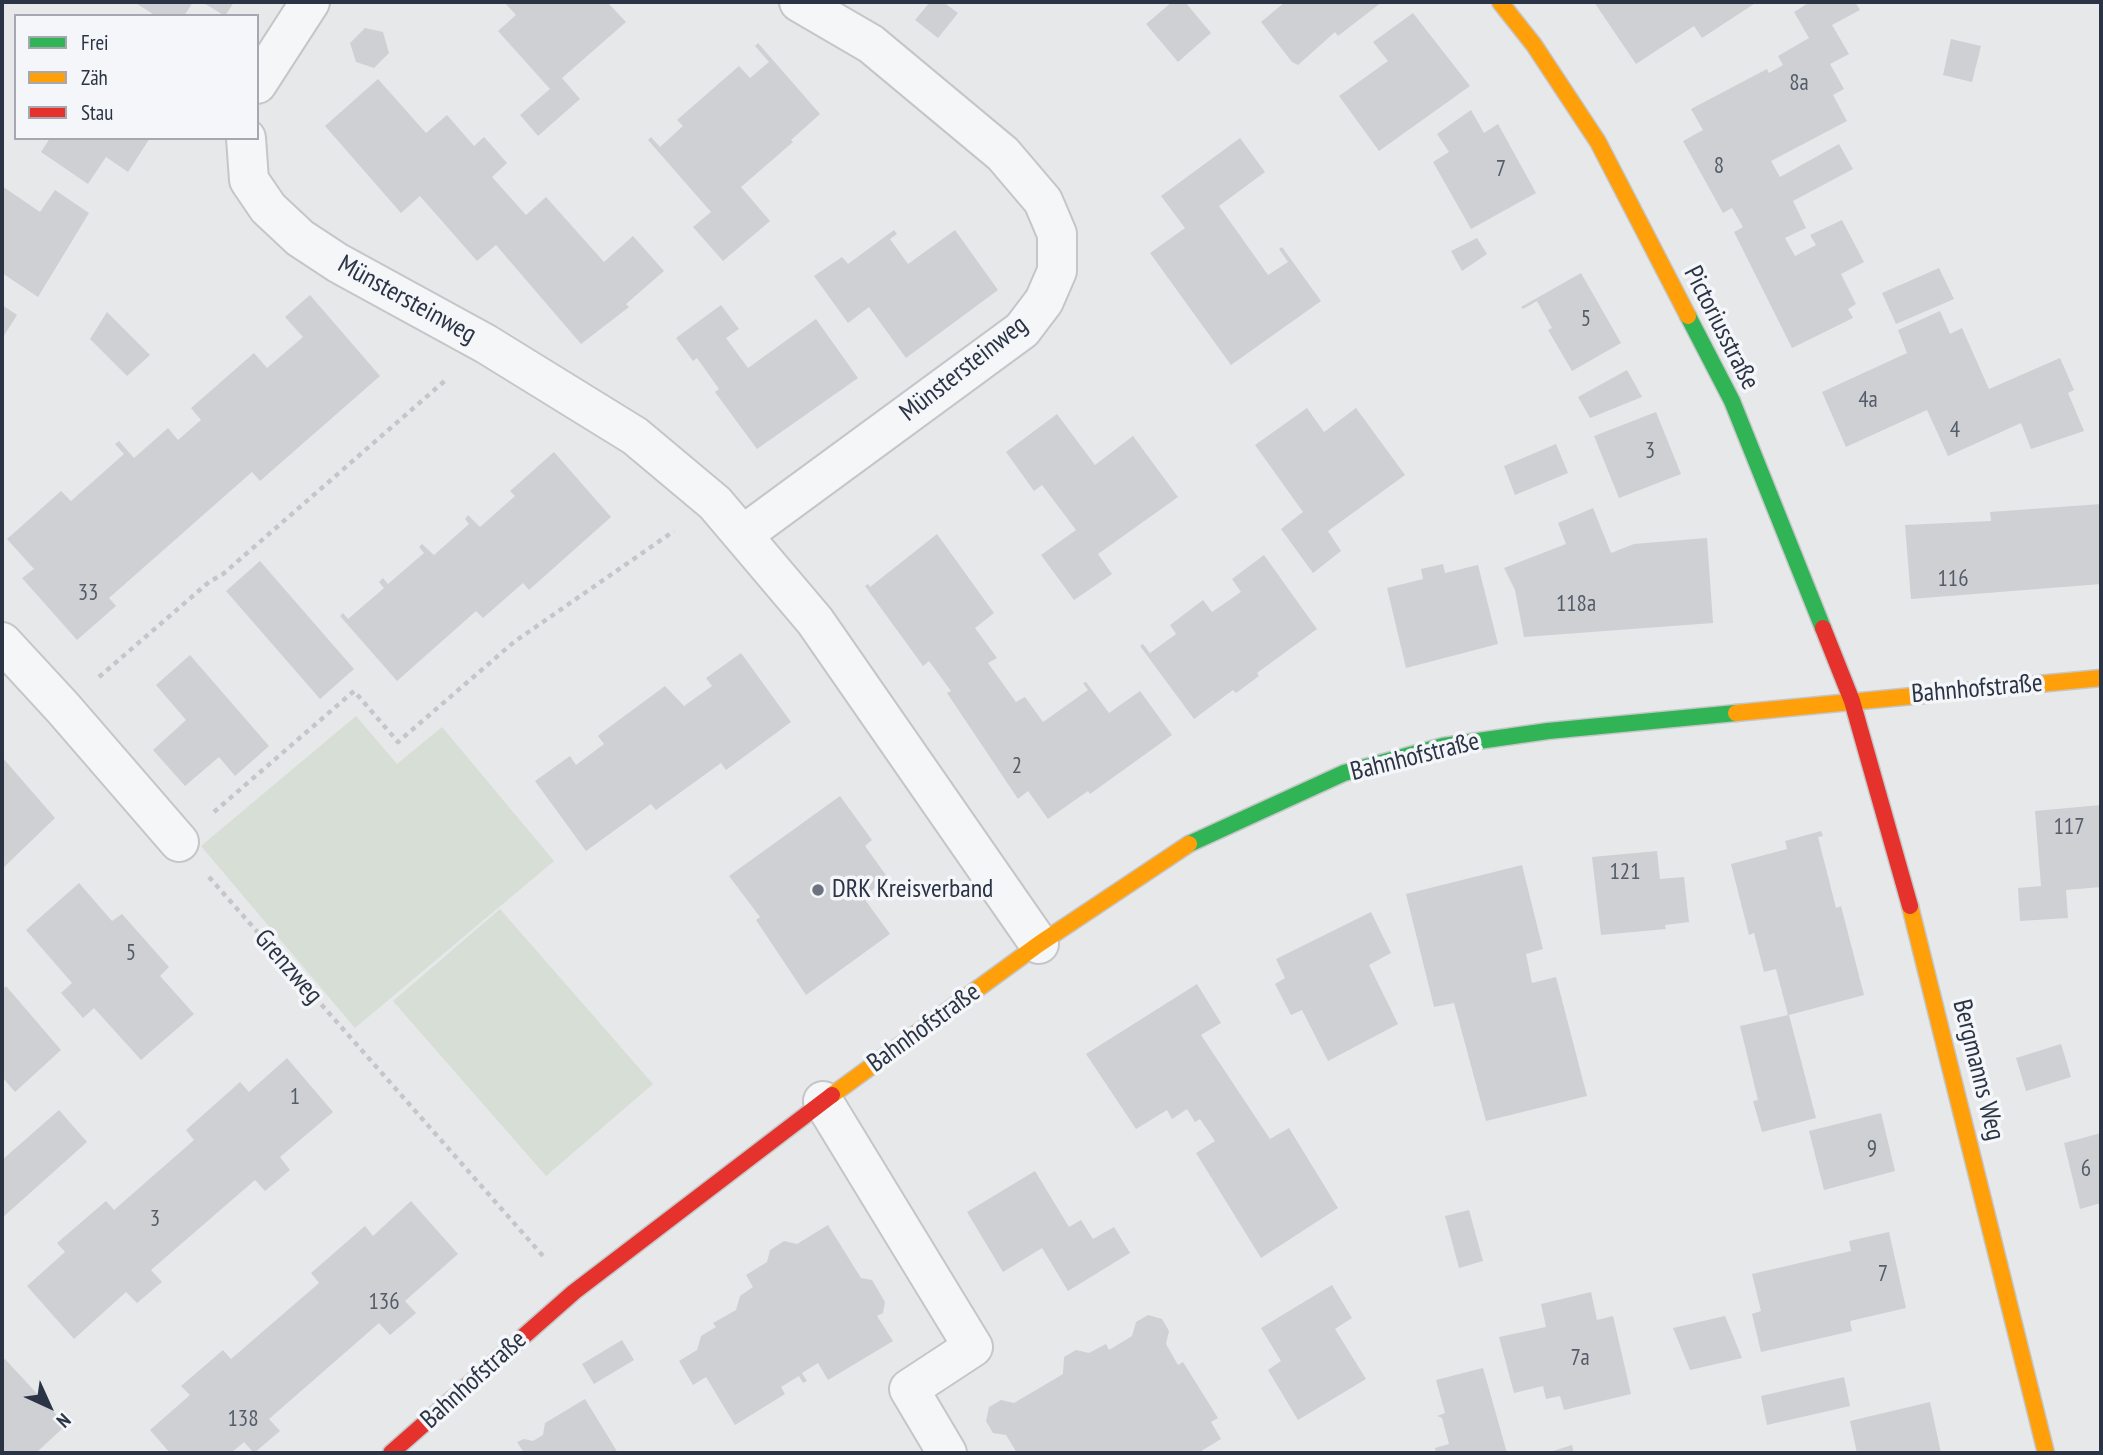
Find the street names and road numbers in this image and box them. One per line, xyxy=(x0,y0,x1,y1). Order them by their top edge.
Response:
street label: Münstersteinweg xyxy=(332,249,482,351)
street label: Pictoriusstraße xyxy=(1677,261,1765,395)
street label: Münstersteinweg xyxy=(894,310,1034,428)
street label: Bahnhofstraße xyxy=(1910,668,2044,710)
street label: Bahnhofstraße xyxy=(1347,726,1483,788)
street label: Grenzweg xyxy=(247,923,329,1011)
street label: Bahnhofstraße xyxy=(862,977,986,1079)
street label: Bergmanns Weg xyxy=(1945,996,2011,1144)
street label: Bahnhofstraße xyxy=(415,1324,533,1436)

